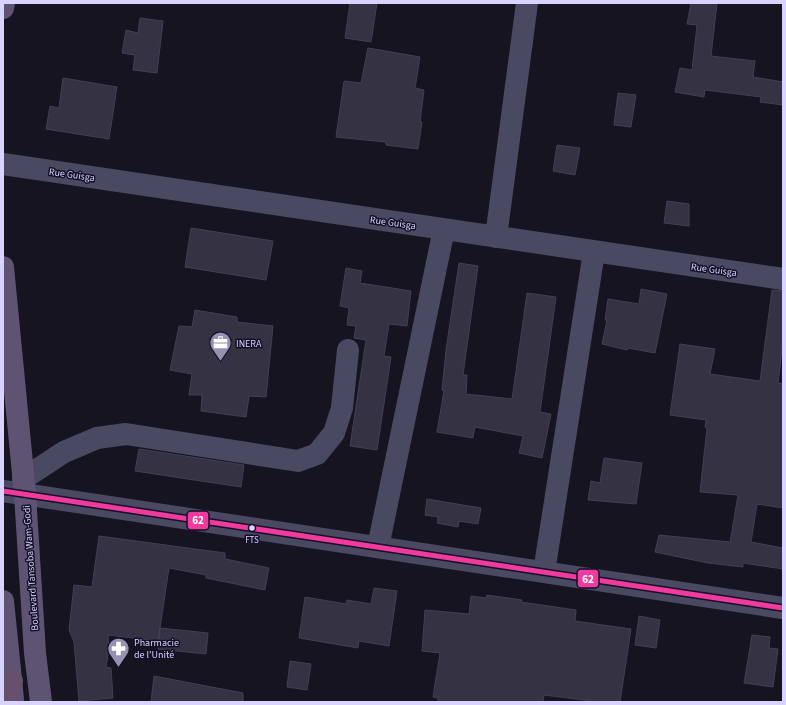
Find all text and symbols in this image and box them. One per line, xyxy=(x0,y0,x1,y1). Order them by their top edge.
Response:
street label: Rue Guisga xyxy=(48,165,96,185)
street label: Rue Guisga xyxy=(369,213,417,233)
street label: Rue Guisga xyxy=(690,260,738,280)
office icon: INERA xyxy=(208,330,234,363)
place label: INERA xyxy=(236,337,262,351)
street label: Boulevard Tansoba Wam-Godi xyxy=(20,505,42,631)
line badge: 62 xyxy=(187,511,209,530)
text: 62 xyxy=(192,513,204,528)
marker: FTS xyxy=(247,523,257,533)
place label: FTS xyxy=(245,534,259,547)
line badge: 62 xyxy=(577,569,599,588)
text: 62 xyxy=(582,572,594,587)
pharmacy icon: Pharmacie de l'Unité xyxy=(106,635,132,668)
place label: Pharmacie de l'Unité xyxy=(134,636,179,662)

